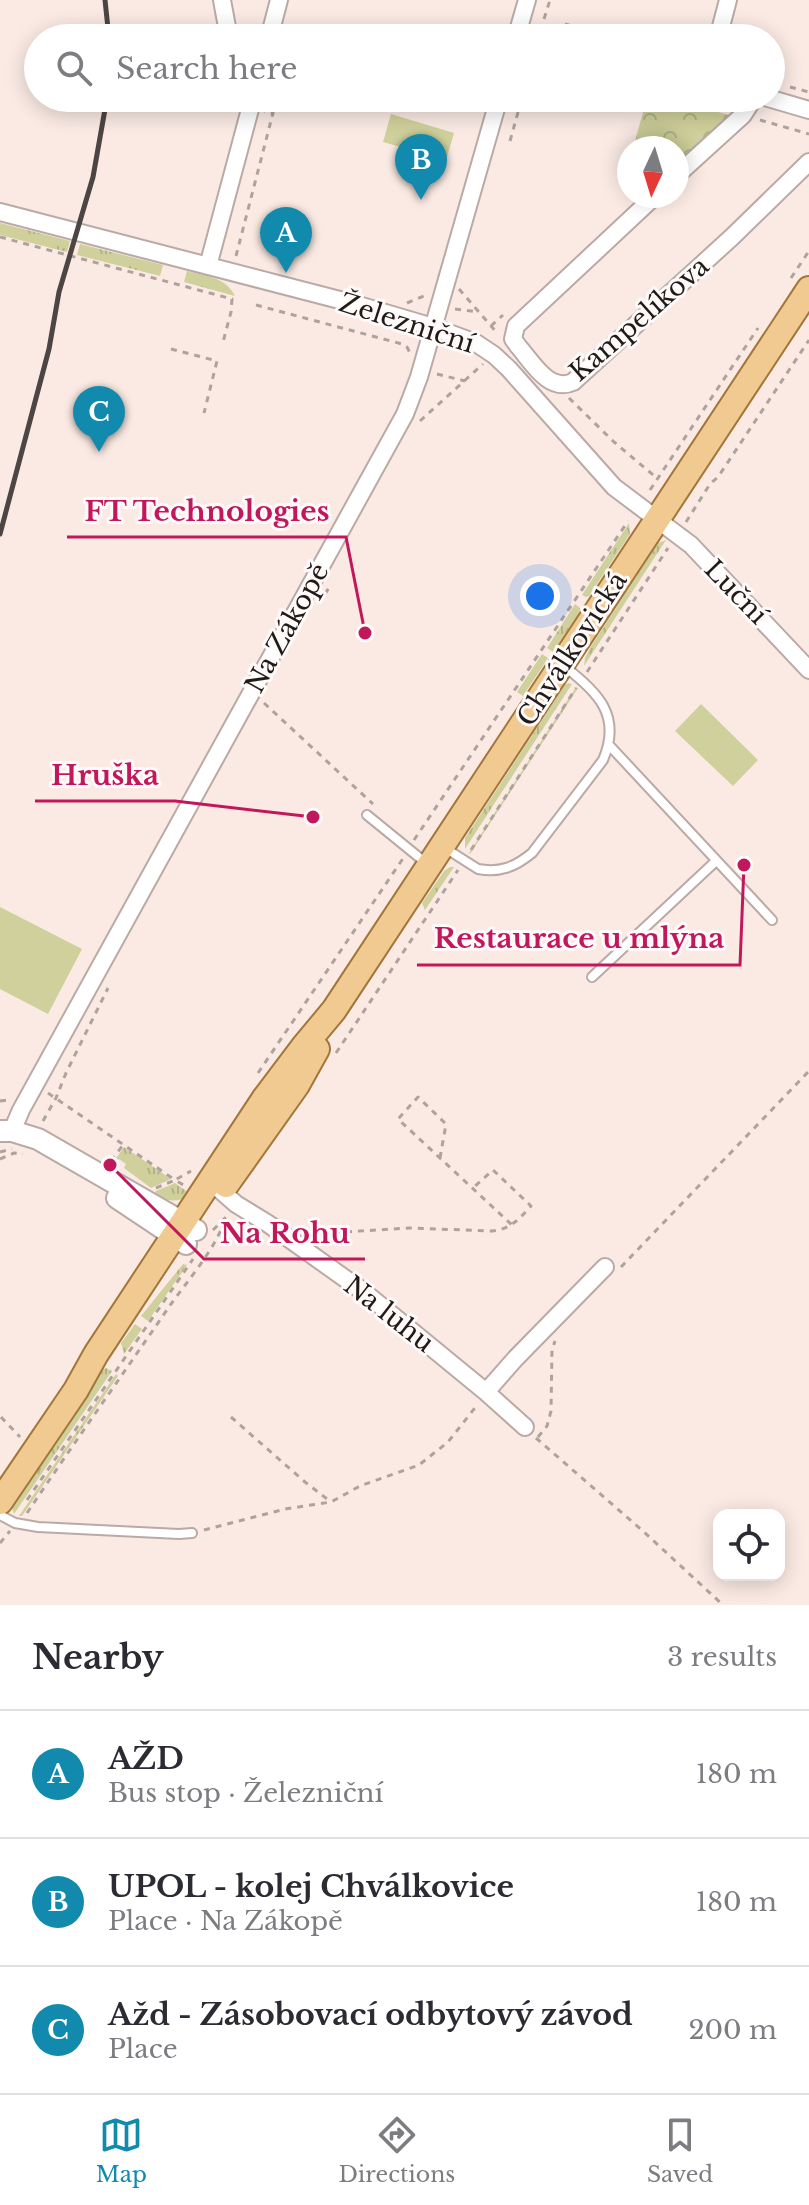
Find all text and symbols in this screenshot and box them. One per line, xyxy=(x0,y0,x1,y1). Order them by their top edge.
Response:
search box xyxy=(24,24,785,112)
icon: search xyxy=(52,46,96,90)
text: Search here xyxy=(116,50,297,87)
pin: B xyxy=(395,134,447,200)
north arrow xyxy=(617,136,689,208)
pin: A xyxy=(260,207,312,273)
street label: Kampelíkova xyxy=(563,249,716,388)
street label: Železniční xyxy=(335,286,479,360)
pin: C xyxy=(73,386,125,452)
callout: FT Technologies xyxy=(67,485,346,537)
text: FT Technologies xyxy=(84,494,330,529)
street label: Luční xyxy=(698,553,774,631)
street label: Na Zákopě xyxy=(238,558,336,698)
street label: Chválkovická xyxy=(510,565,634,732)
your location xyxy=(520,576,560,616)
callout: Hruška xyxy=(35,749,175,801)
text: Hruška xyxy=(51,758,159,793)
callout: Restaurace u mlýna xyxy=(417,913,740,965)
text: Restaurace u mlýna xyxy=(434,921,724,956)
callout: Na Rohu xyxy=(204,1207,365,1259)
text: Na Rohu xyxy=(220,1216,350,1251)
street label: Na luhu xyxy=(338,1269,440,1359)
map controls xyxy=(713,1509,785,1581)
button: locate xyxy=(713,1509,785,1581)
text: Nearby xyxy=(32,1636,164,1678)
text: 3 results xyxy=(667,1641,777,1673)
text: AŽD xyxy=(108,1740,184,1777)
text: A xyxy=(47,1758,69,1790)
text: 180 m xyxy=(696,1758,777,1790)
text: Bus stop · Železniční xyxy=(108,1777,383,1809)
text: UPOL - kolej Chválkovice xyxy=(108,1868,514,1905)
text: B xyxy=(48,1886,68,1918)
text: 180 m xyxy=(696,1886,777,1918)
text: Place · Na Zákopě xyxy=(108,1905,343,1937)
text: Ažd - Zásobovací odbytový závod xyxy=(108,1996,633,2033)
text: C xyxy=(47,2014,69,2046)
text: 200 m xyxy=(688,2014,777,2046)
text: Place xyxy=(108,2033,178,2065)
tab: Map xyxy=(96,2113,147,2188)
tab: Directions xyxy=(338,2113,455,2188)
tab: Saved xyxy=(647,2113,713,2188)

